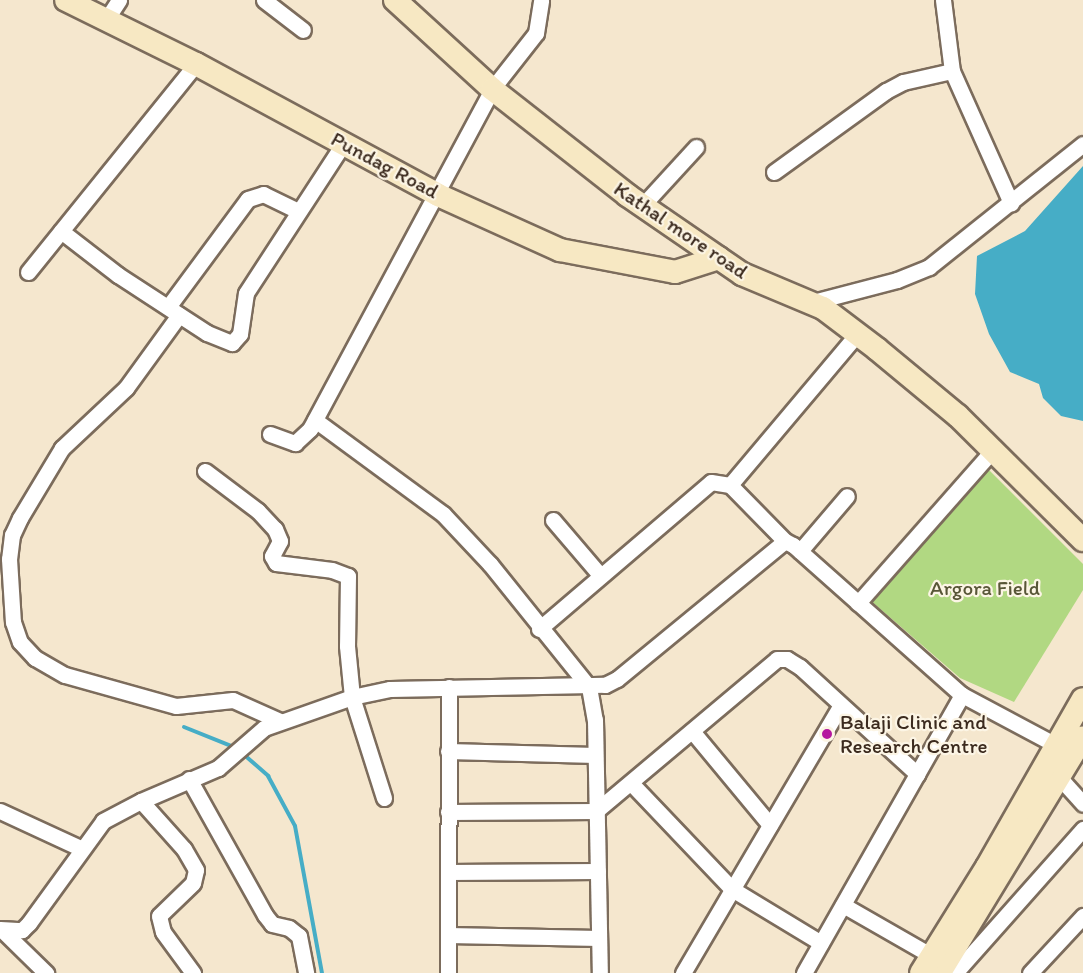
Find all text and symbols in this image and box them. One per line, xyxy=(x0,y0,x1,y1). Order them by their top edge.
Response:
street label: Pundag Road xyxy=(327,126,443,204)
street label: Kathal more road xyxy=(610,176,752,284)
park label: Argora Field xyxy=(930,575,1040,601)
place label: Balaji Clinic and Research Centre xyxy=(840,709,988,759)
marker: Balaji Clinic and Research Centre xyxy=(818,725,836,743)

